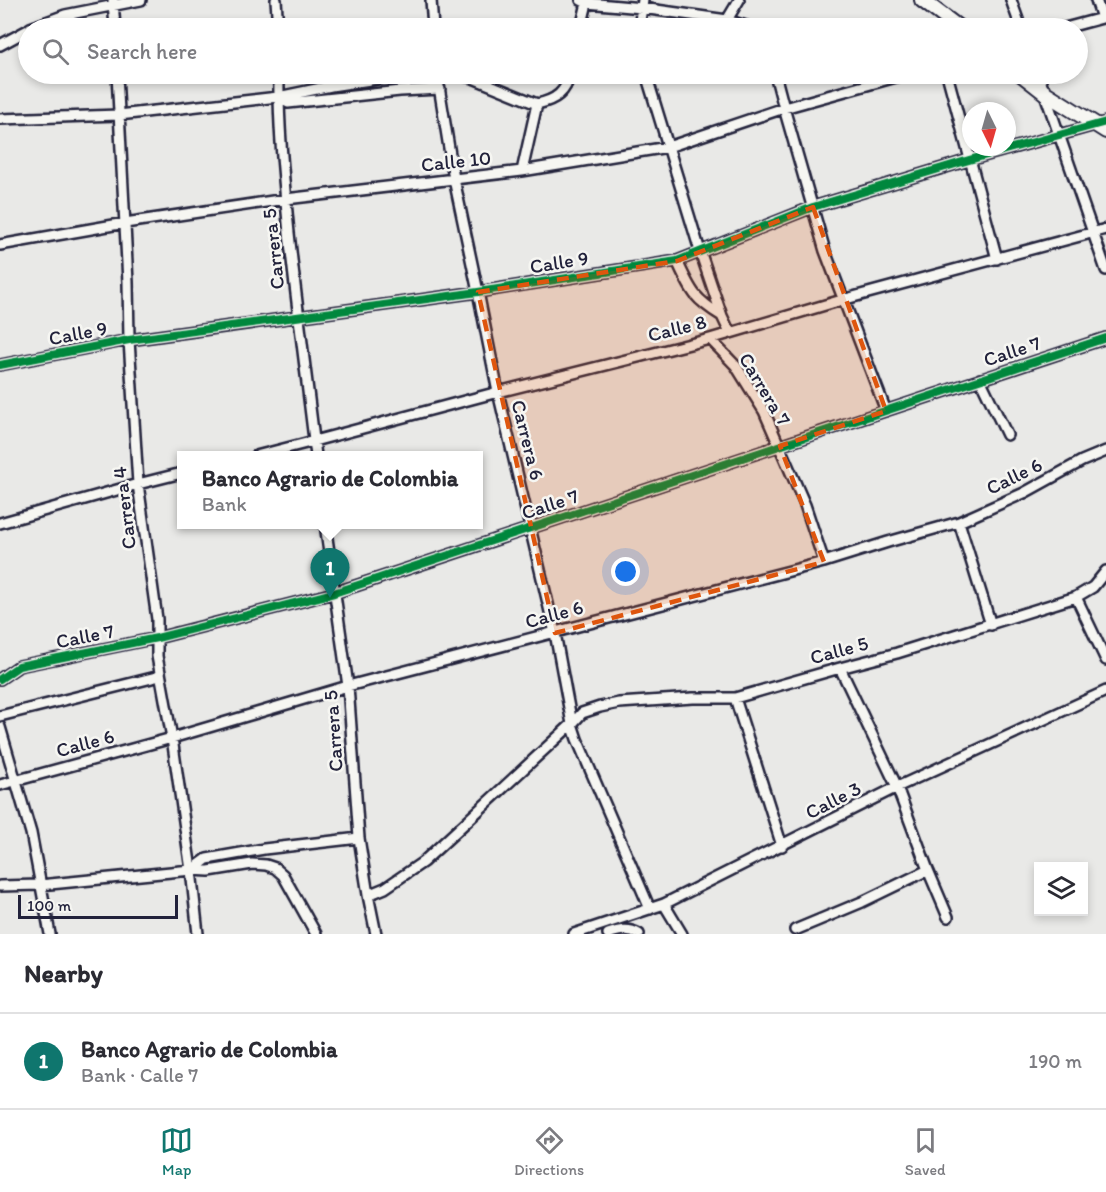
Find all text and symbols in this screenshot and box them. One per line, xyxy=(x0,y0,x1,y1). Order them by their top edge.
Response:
search box xyxy=(18,18,1088,84)
icon: search xyxy=(39,35,72,68)
text: Search here xyxy=(87,38,197,65)
north arrow xyxy=(962,102,1016,156)
street label: Calle 10 xyxy=(420,145,492,177)
street label: Carrera 5 xyxy=(257,207,289,291)
street label: Calle 9 xyxy=(528,246,590,278)
street label: Calle 8 xyxy=(645,309,709,347)
street label: Calle 9 xyxy=(47,316,109,350)
street label: Calle 7 xyxy=(980,331,1044,371)
street label: Carrera 7 xyxy=(734,348,796,430)
street label: Carrera 6 xyxy=(506,397,550,483)
popup xyxy=(177,451,483,529)
street label: Calle 6 xyxy=(982,452,1046,500)
street label: Carrera 4 xyxy=(107,465,141,551)
text: Banco Agrario de Colombia xyxy=(202,465,458,492)
street label: Calle 7 xyxy=(518,484,582,524)
text: Bank xyxy=(202,492,247,516)
pin: 1 xyxy=(310,548,350,598)
your location xyxy=(611,557,640,586)
street label: Calle 6 xyxy=(522,595,586,633)
street label: Calle 7 xyxy=(54,619,116,653)
street label: Calle 5 xyxy=(807,631,871,669)
street label: Carrera 5 xyxy=(318,689,348,773)
street label: Calle 6 xyxy=(53,724,117,762)
street label: Calle 3 xyxy=(801,776,865,824)
map controls xyxy=(1034,862,1088,916)
button: layers xyxy=(1034,862,1088,916)
scale bar xyxy=(18,892,178,920)
text: 100 m xyxy=(27,896,71,915)
text: Nearby xyxy=(24,957,103,989)
text: Banco Agrario de Colombia xyxy=(81,1036,337,1063)
text: 1 xyxy=(39,1049,48,1073)
text: 190 m xyxy=(1029,1049,1082,1073)
text: Bank · Calle 7 xyxy=(81,1063,198,1087)
tab: Map xyxy=(160,1124,193,1179)
tab: Directions xyxy=(514,1124,584,1179)
tab: Saved xyxy=(905,1124,946,1179)

